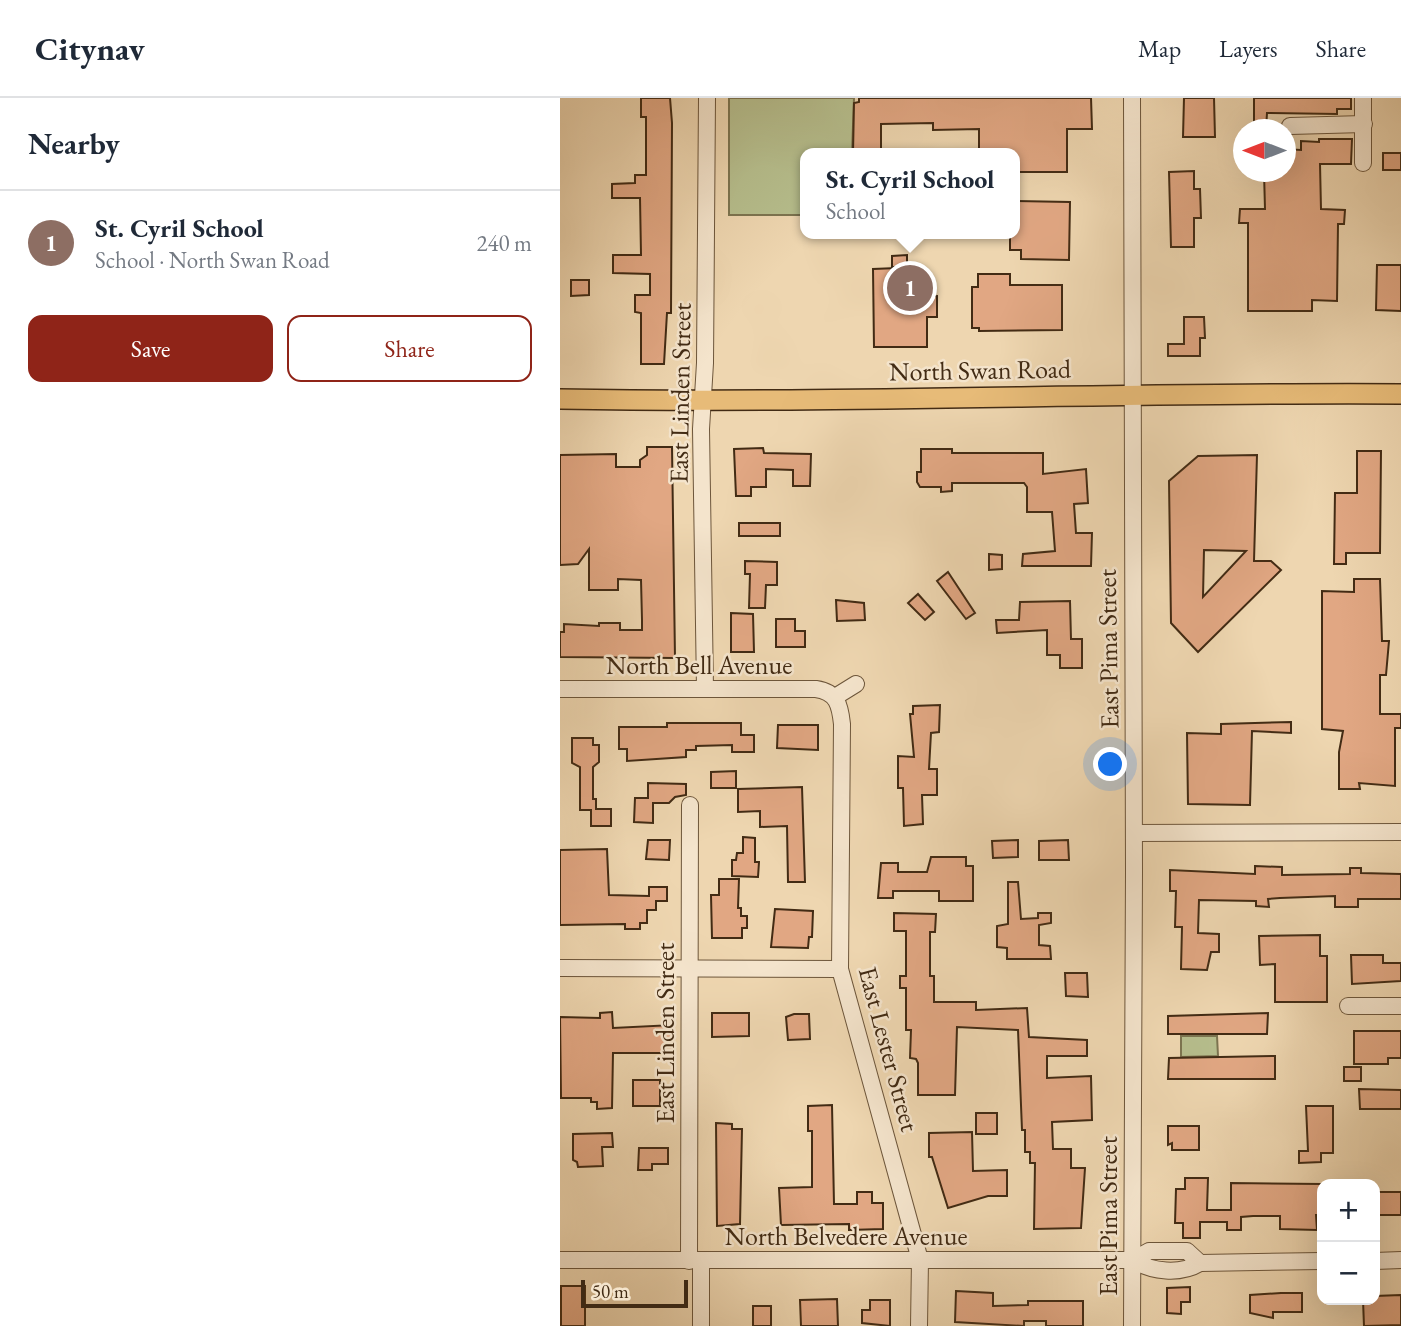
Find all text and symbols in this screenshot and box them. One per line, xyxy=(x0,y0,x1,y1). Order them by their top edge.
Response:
text: Citynav xyxy=(35,27,145,70)
text: Map xyxy=(1138,33,1181,64)
text: Layers xyxy=(1219,33,1278,64)
text: Share xyxy=(1316,33,1366,64)
north arrow xyxy=(1233,119,1296,182)
text: Nearby xyxy=(28,124,120,163)
popup xyxy=(800,148,1020,239)
text: St. Cyril School xyxy=(826,162,994,196)
text: School xyxy=(826,196,885,226)
text: St. Cyril School xyxy=(95,211,264,245)
text: 1 xyxy=(45,228,57,258)
text: 240 m xyxy=(476,228,532,258)
text: School · North Swan Road xyxy=(95,245,330,275)
pin: 1 xyxy=(887,262,933,314)
street label: East Linden Street xyxy=(661,302,699,484)
button: Save xyxy=(28,315,273,382)
button: Share xyxy=(287,315,532,382)
street label: North Swan Road xyxy=(889,351,1072,389)
street label: East Pima Street xyxy=(1090,569,1126,729)
street label: North Bell Avenue xyxy=(606,648,792,682)
your location xyxy=(1093,747,1127,781)
street label: East Linden Street xyxy=(648,943,682,1123)
street label: East Lester Street xyxy=(851,963,927,1135)
street label: East Pima Street xyxy=(1091,1136,1125,1296)
map controls xyxy=(1317,1179,1380,1305)
button: + xyxy=(1317,1179,1380,1242)
street label: North Belvedere Avenue xyxy=(724,1219,968,1253)
button: − xyxy=(1317,1242,1380,1305)
scale bar xyxy=(581,1277,688,1309)
text: 50 m xyxy=(592,1279,629,1304)

